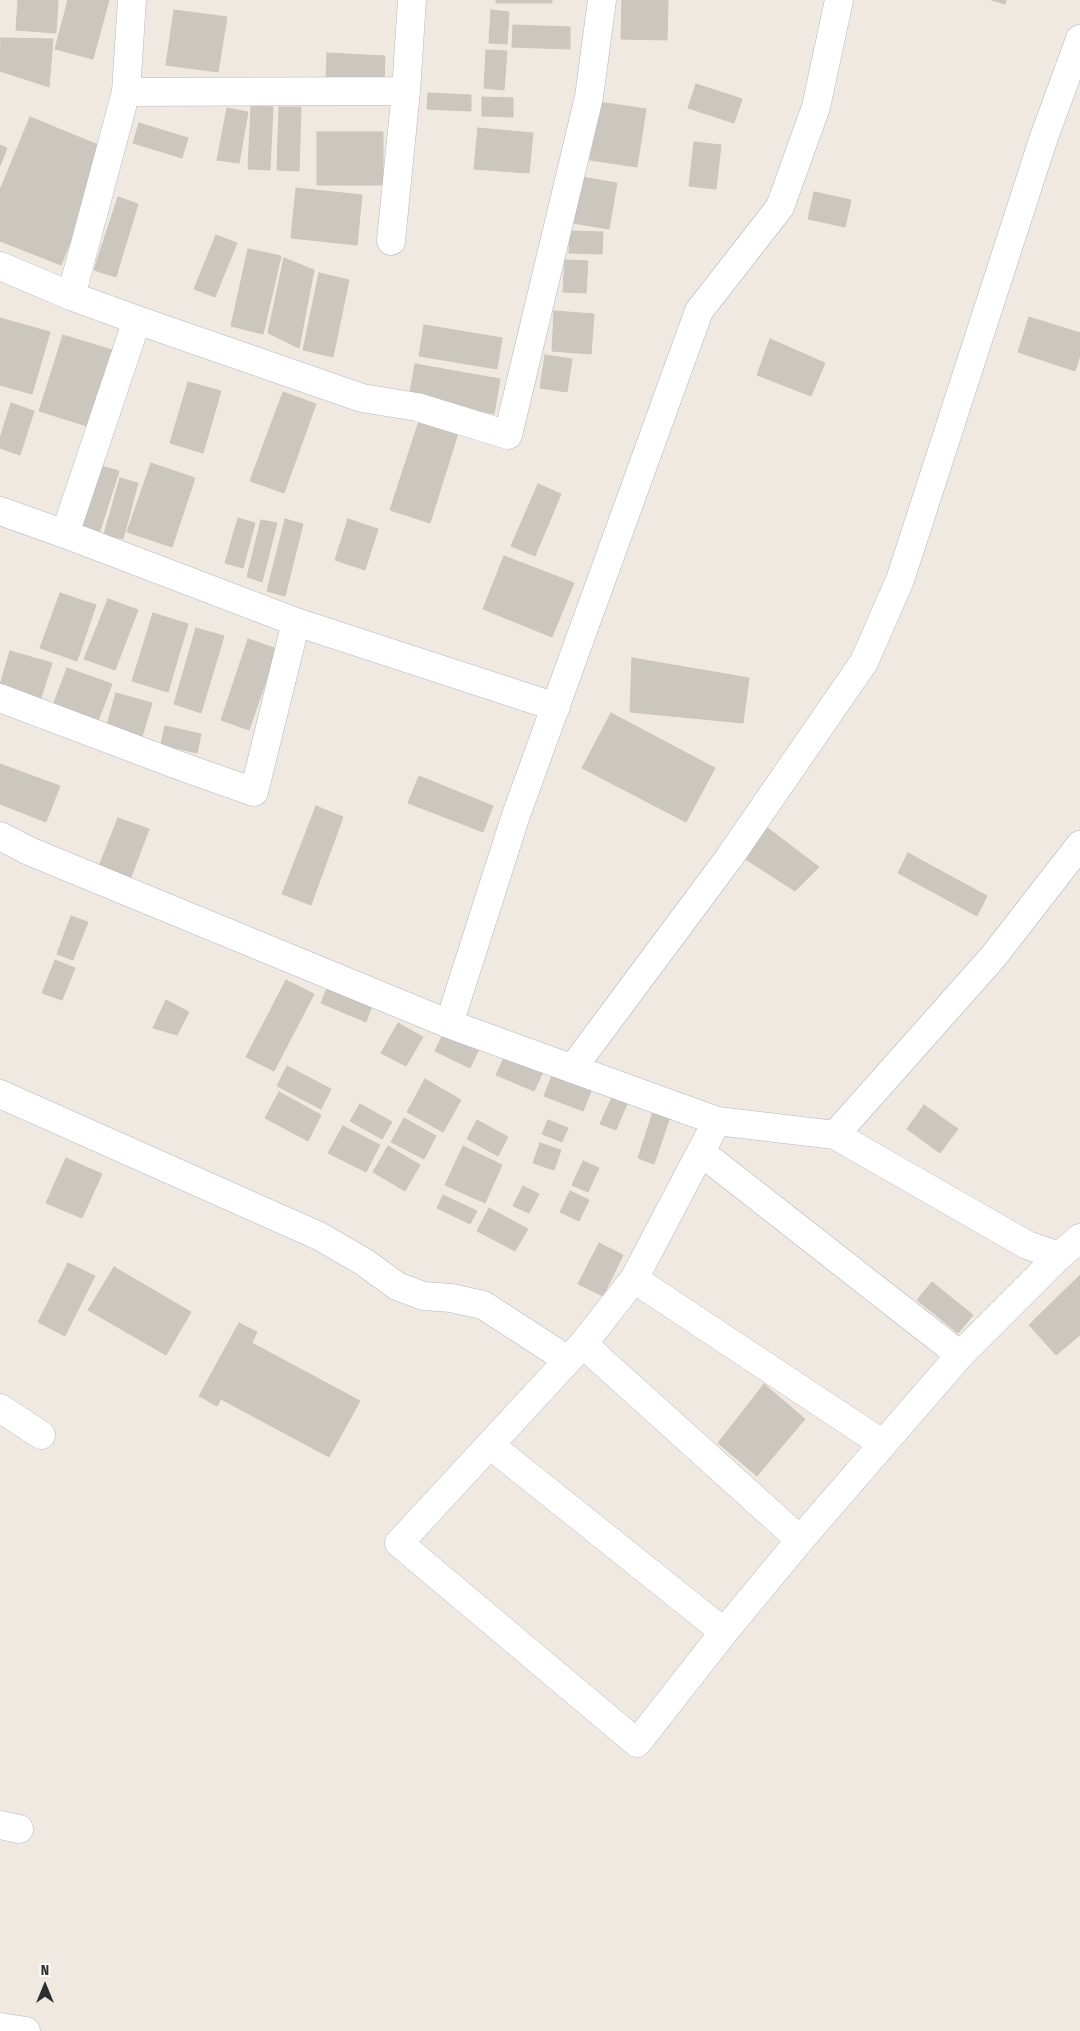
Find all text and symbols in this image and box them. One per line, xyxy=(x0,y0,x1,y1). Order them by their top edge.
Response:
north arrow xyxy=(20,1961,70,2011)
text: N xyxy=(41,1962,49,1979)

